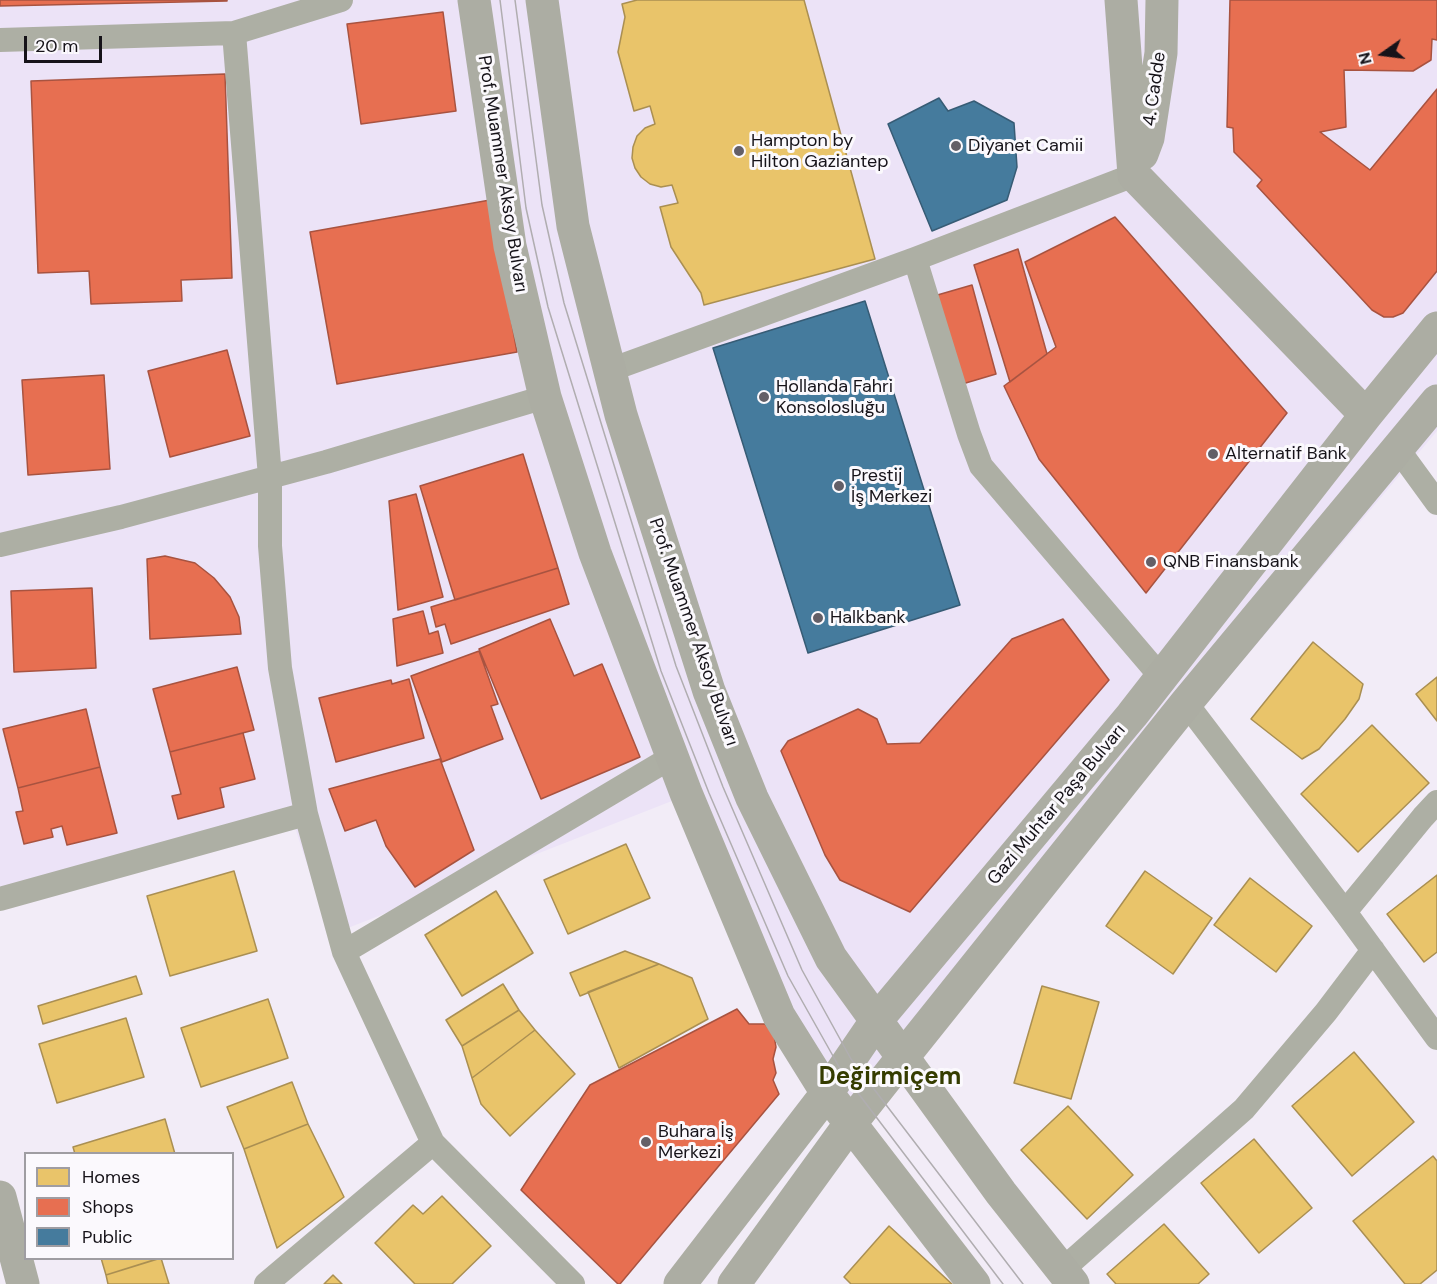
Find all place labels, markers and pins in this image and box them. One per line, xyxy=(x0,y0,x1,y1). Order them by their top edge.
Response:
place label: Hampton by Hilton Gaziantep xyxy=(751,130,889,172)
place label: Diyanet Camii xyxy=(968,135,1083,157)
marker: Diyanet Camii xyxy=(949,139,963,153)
marker: Hampton by Hilton Gaziantep xyxy=(732,144,746,158)
place label: Hollanda Fahri Konsolosluğu xyxy=(776,376,893,418)
marker: Hollanda Fahri Konsolosluğu xyxy=(757,390,771,404)
place label: Alternatif Bank xyxy=(1225,443,1347,465)
marker: Alternatif Bank xyxy=(1206,447,1220,461)
place label: Prestij İş Merkezi xyxy=(851,465,932,508)
marker: Prestij İş Merkezi xyxy=(832,479,846,493)
place label: QNB Finansbank xyxy=(1163,551,1299,573)
marker: QNB Finansbank xyxy=(1144,555,1158,569)
place label: Halkbank xyxy=(830,607,906,629)
marker: Halkbank xyxy=(811,611,825,625)
place label: Buhara İş Merkezi xyxy=(658,1121,734,1164)
marker: Buhara İş Merkezi xyxy=(639,1135,653,1149)

